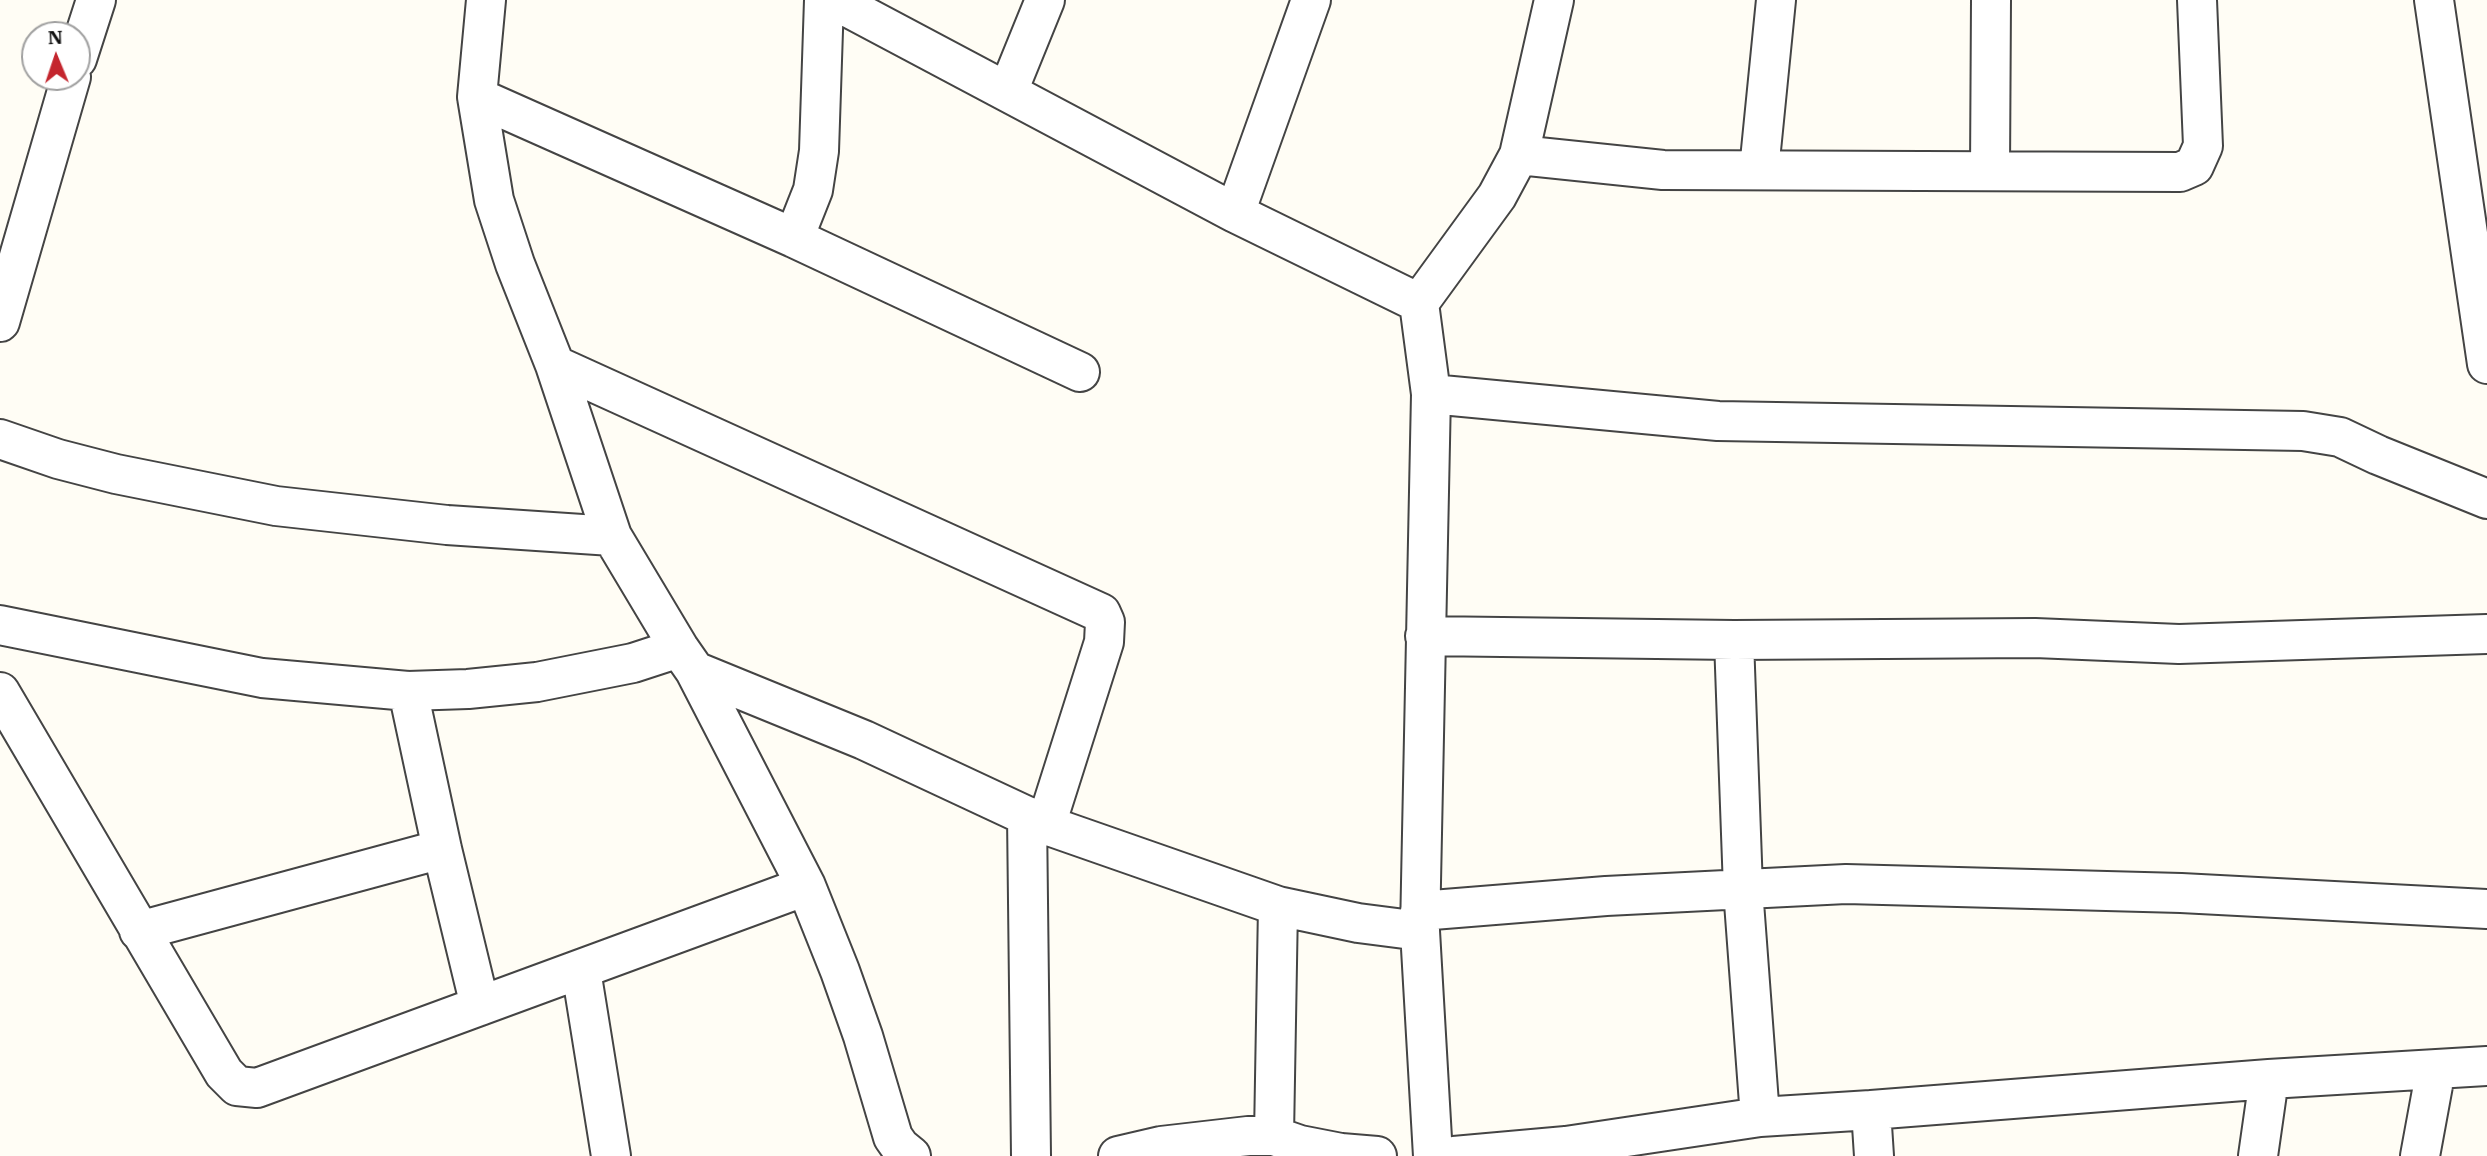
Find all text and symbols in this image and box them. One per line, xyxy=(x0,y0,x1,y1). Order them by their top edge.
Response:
north arrow xyxy=(21,21,91,91)
text: N xyxy=(47,25,63,49)

